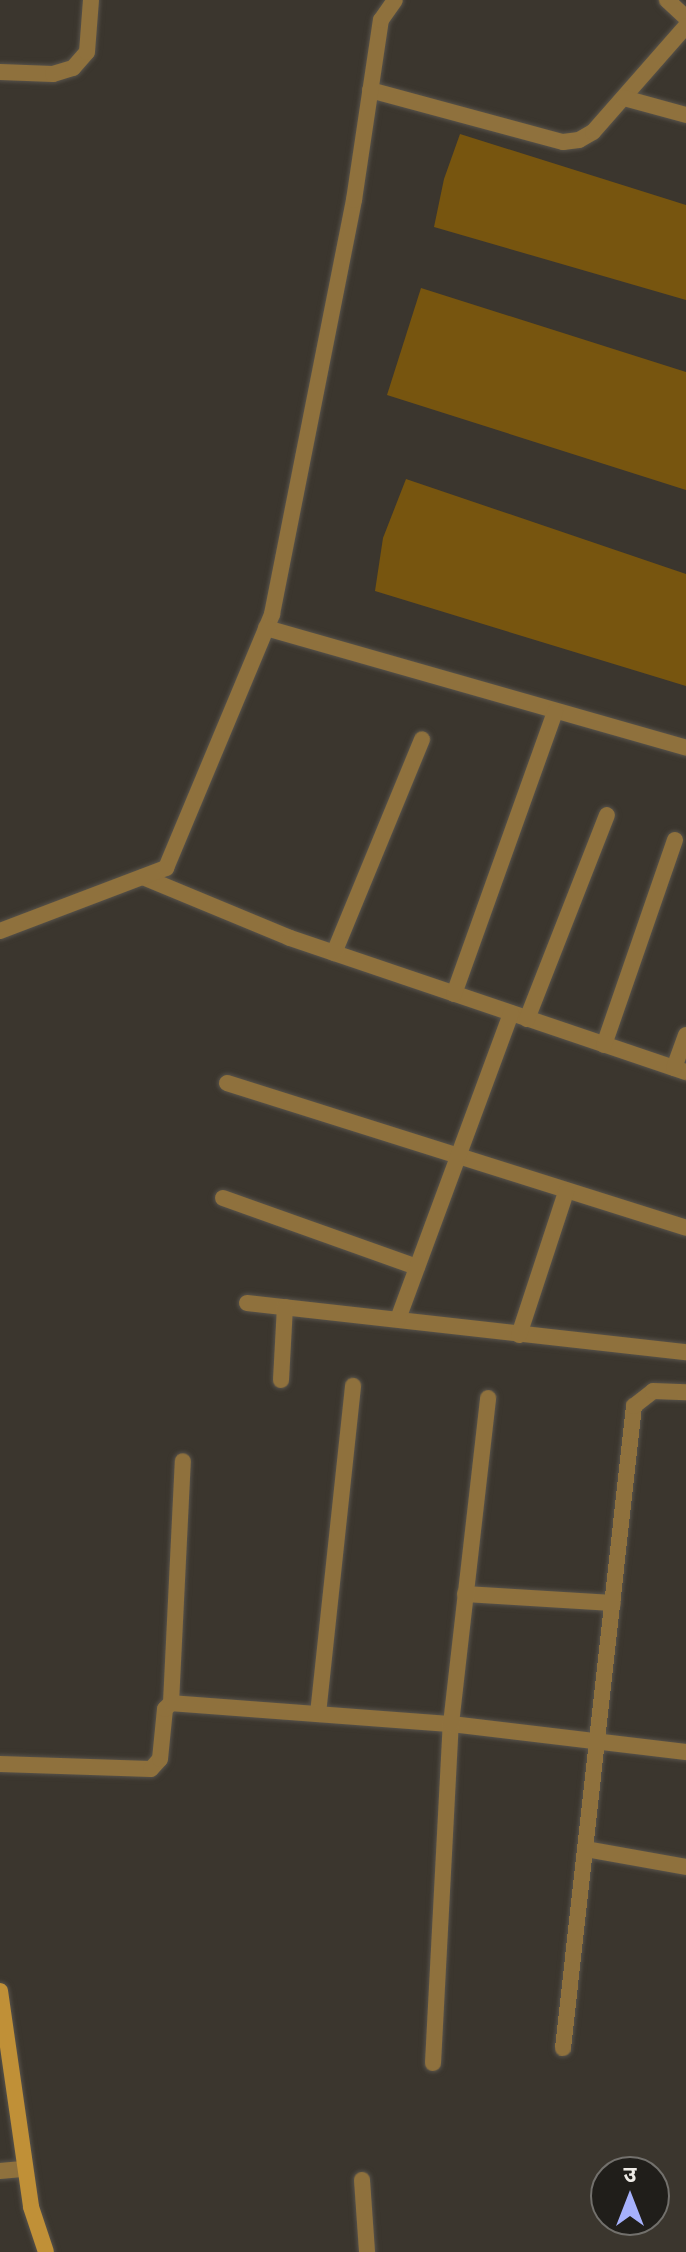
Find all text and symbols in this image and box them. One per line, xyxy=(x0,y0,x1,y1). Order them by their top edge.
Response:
north arrow xyxy=(590,2156,670,2236)
text: उ xyxy=(624,2160,636,2187)

